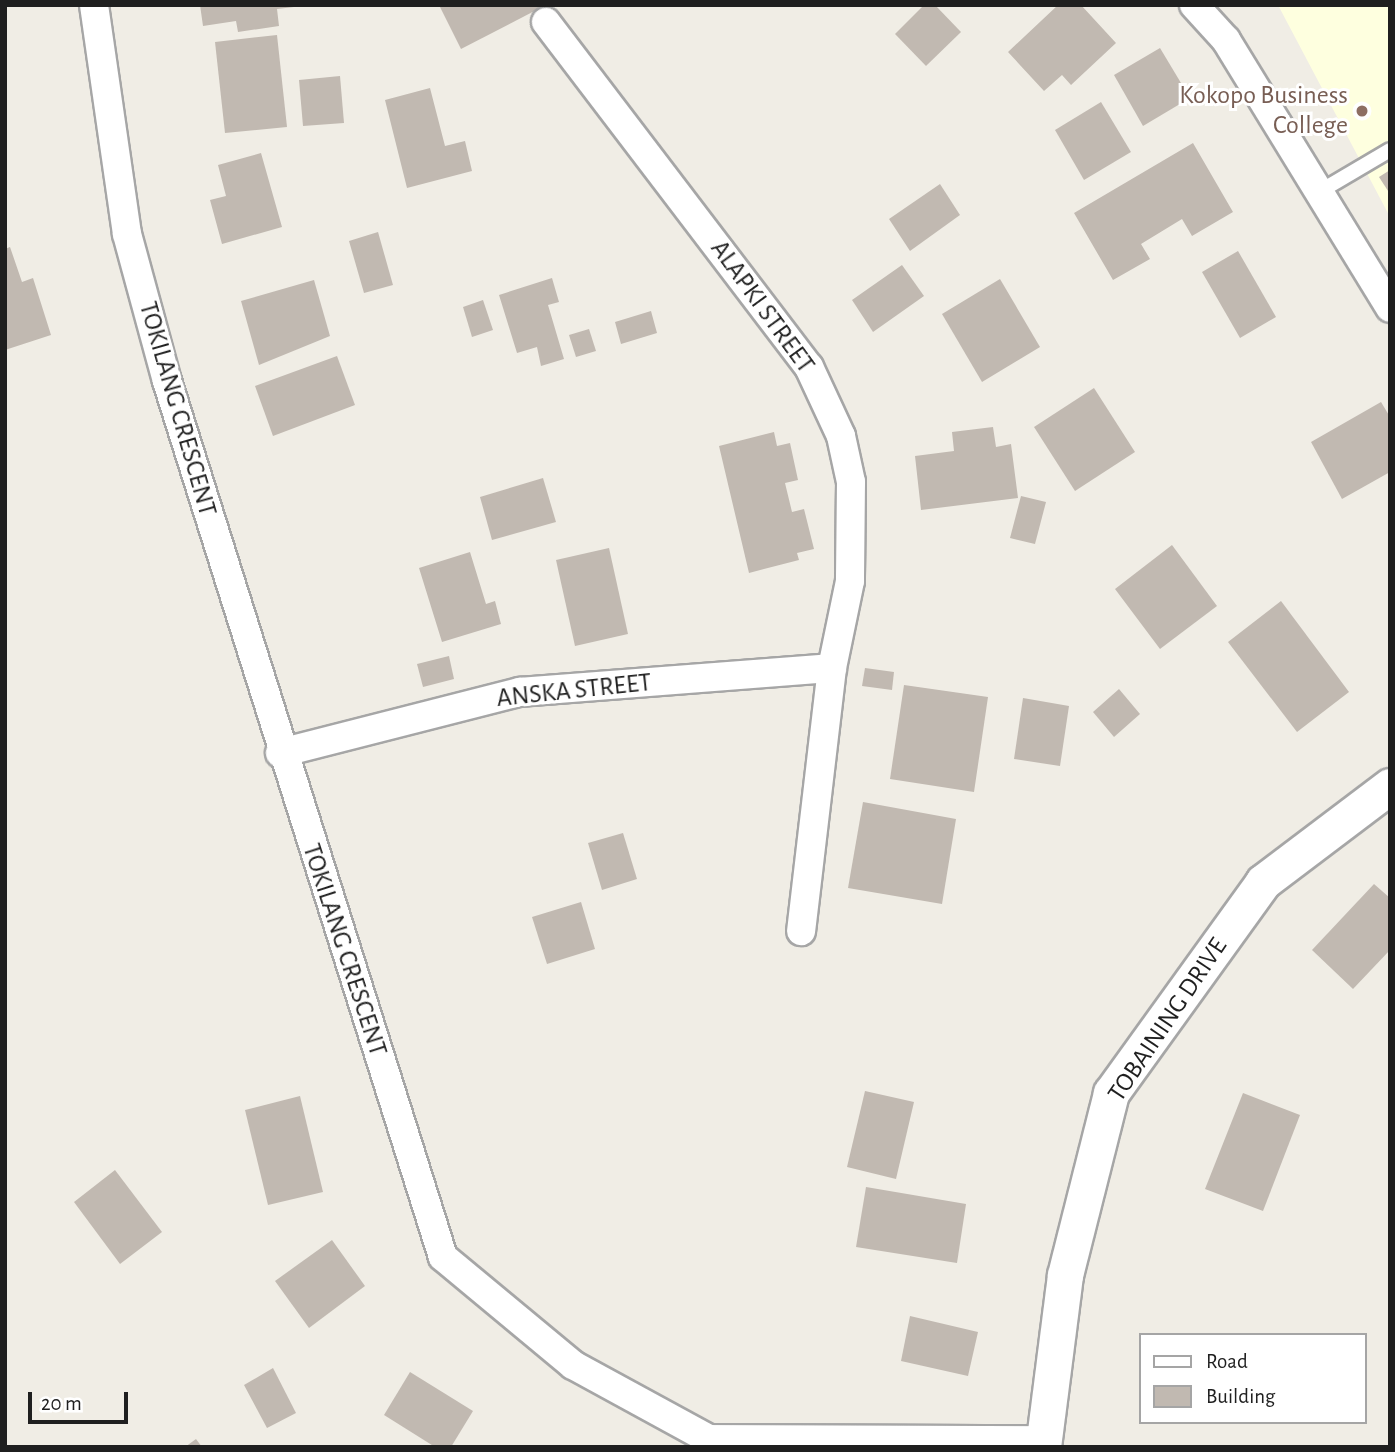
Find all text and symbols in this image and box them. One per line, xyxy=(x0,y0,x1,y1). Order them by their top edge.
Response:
place label: Kokopo Business College xyxy=(1179,80,1348,142)
marker: Kokopo Business College xyxy=(1354,103,1370,119)
street label: ALAPKI STREET xyxy=(703,234,821,380)
street label: TOKILANG CRESCENT xyxy=(131,298,223,520)
street label: ANSKA STREET xyxy=(495,667,653,715)
street label: TOKILANG CRESCENT xyxy=(295,840,393,1060)
street label: TOBAINING DRIVE xyxy=(1102,932,1234,1108)
legend xyxy=(1140,1333,1367,1424)
text: Road xyxy=(1206,1351,1248,1372)
scale bar xyxy=(32,1378,131,1422)
text: Building xyxy=(1206,1386,1275,1407)
text: 20 m xyxy=(41,1393,82,1414)

